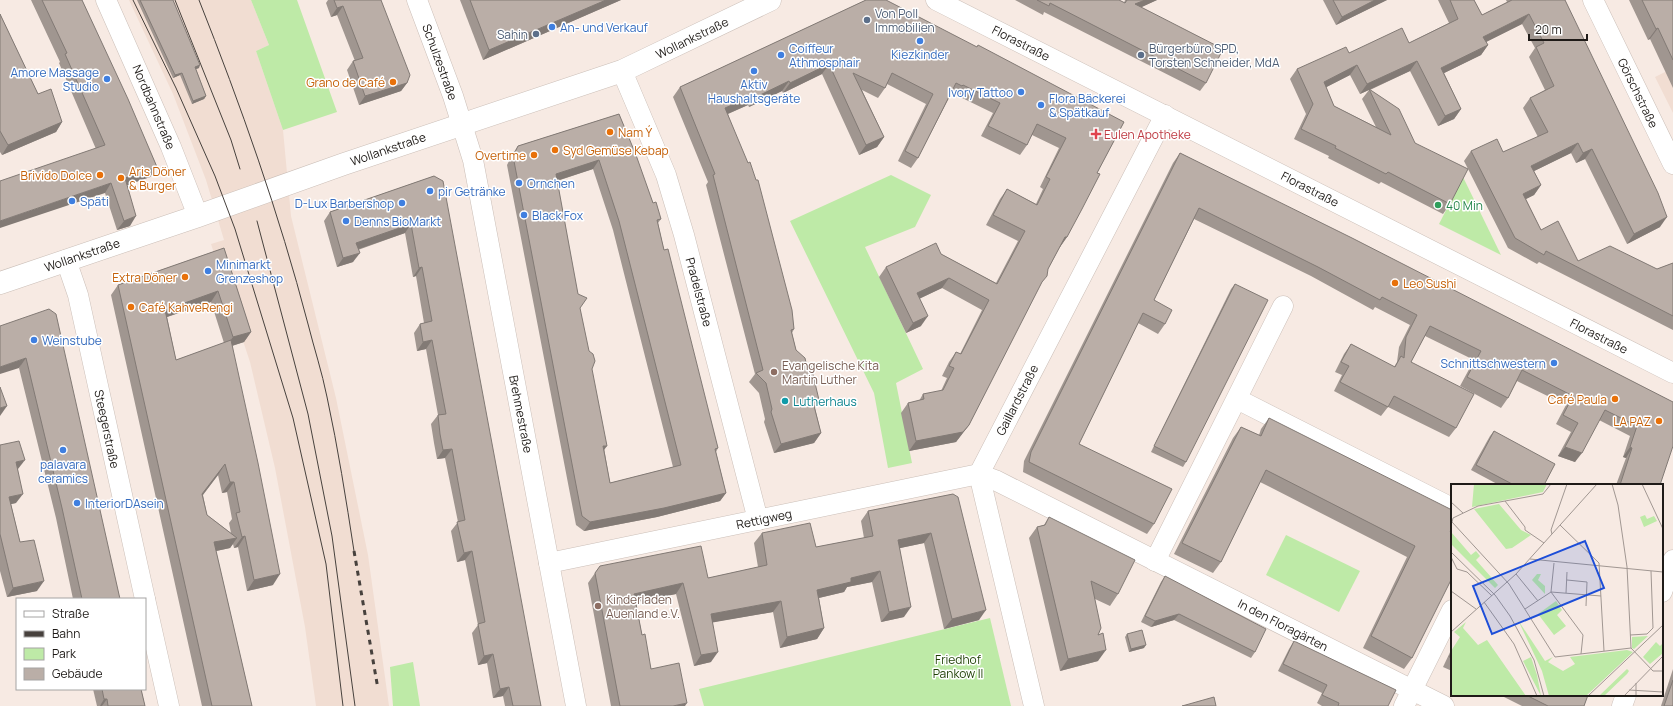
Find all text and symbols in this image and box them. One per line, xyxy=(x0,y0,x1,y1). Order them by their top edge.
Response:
place label: Von Poll Immobilien xyxy=(875,5,935,36)
street label: Wollankstraße xyxy=(653,13,731,63)
marker: Von Poll Immobilien xyxy=(862,15,872,25)
scale bar xyxy=(1529,16,1587,42)
place label: An- und Verkauf xyxy=(560,19,649,36)
street label: Schulzestraße xyxy=(418,21,462,103)
street label: Florastraße xyxy=(989,21,1053,65)
text: 20 m xyxy=(1535,21,1562,38)
marker: An- und Verkauf xyxy=(547,22,557,32)
place label: Sahin xyxy=(497,26,528,43)
marker: Sahin xyxy=(531,29,541,39)
marker: Kiezkinder xyxy=(915,36,925,46)
place label: Coiffeur Athmosphair xyxy=(789,40,860,71)
place label: Bürgerbüro SPD, Torsten Schneider, MdA xyxy=(1149,40,1280,71)
place label: Kiezkinder xyxy=(891,46,949,63)
marker: Coiffeur Athmosphair xyxy=(776,50,786,60)
marker: Bürgerbüro SPD, Torsten Schneider, MdA xyxy=(1136,50,1146,60)
street label: Görschstraße xyxy=(1614,55,1662,131)
street label: Nordbahnstraße xyxy=(128,62,180,152)
place label: Amore Massage Studio xyxy=(10,64,99,95)
marker: Aktiv Haushaltsgeräte xyxy=(749,66,759,76)
marker: Amore Massage Studio xyxy=(102,74,112,84)
place label: Grano de Café xyxy=(306,74,385,91)
place label: Aktiv Haushaltsgeräte xyxy=(708,76,800,107)
marker: Grano de Café xyxy=(388,77,398,87)
place label: Ivory Tattoo xyxy=(948,84,1013,101)
marker: Ivory Tattoo xyxy=(1016,87,1026,97)
place label: Flora Bäckerei & Spätkauf xyxy=(1049,90,1126,121)
marker: Flora Bäckerei & Spätkauf xyxy=(1036,100,1046,110)
place label: Nam Ý xyxy=(618,124,652,141)
place label: Eulen Apotheke xyxy=(1104,126,1191,143)
marker: Nam Ý xyxy=(605,127,615,137)
street label: Wollankstraße xyxy=(348,128,428,170)
marker: Eulen Apotheke xyxy=(1091,129,1101,139)
place label: Syd Gemüse Kebap xyxy=(563,142,669,159)
marker: Syd Gemüse Kebap xyxy=(550,145,560,155)
place label: Overtime xyxy=(475,147,526,164)
marker: Overtime xyxy=(529,150,539,160)
place label: Aris Döner & Burger xyxy=(129,163,187,194)
place label: Brivido Dolce xyxy=(21,167,92,184)
street label: Florastraße xyxy=(1278,167,1342,211)
marker: Brivido Dolce xyxy=(95,170,105,180)
marker: Aris Döner & Burger xyxy=(116,173,126,183)
place label: Ornchen xyxy=(527,175,575,192)
marker: Ornchen xyxy=(514,178,524,188)
place label: pir Getränke xyxy=(438,183,506,200)
marker: pir Getränke xyxy=(425,186,435,196)
place label: Späti xyxy=(80,193,109,210)
place label: D-Lux Barbershop xyxy=(295,195,394,212)
marker: Späti xyxy=(67,196,77,206)
place label: 40 Min xyxy=(1446,197,1483,214)
marker: D-Lux Barbershop xyxy=(397,198,407,208)
marker: 40 Min xyxy=(1433,200,1443,210)
place label: Black Fox xyxy=(532,207,584,224)
marker: Black Fox xyxy=(519,210,529,220)
place label: Denns BioMarkt xyxy=(354,213,441,230)
marker: Denns BioMarkt xyxy=(341,216,351,226)
street label: Wollankstraße xyxy=(42,234,122,276)
place label: Minimarkt Grenzeshop xyxy=(216,256,283,287)
street label: Pradelstraße xyxy=(682,256,716,328)
marker: Minimarkt Grenzeshop xyxy=(203,266,213,276)
place label: Extra Döner xyxy=(112,269,178,286)
marker: Extra Döner xyxy=(180,272,190,282)
place label: Leo Sushi xyxy=(1403,275,1456,292)
marker: Leo Sushi xyxy=(1390,278,1400,288)
place label: Café KahveRengi xyxy=(139,299,233,316)
marker: Café KahveRengi xyxy=(126,302,136,312)
street label: Florastraße xyxy=(1567,314,1631,358)
place label: Weinstube xyxy=(42,332,102,349)
marker: Weinstube xyxy=(29,335,39,345)
place label: Schnittschwestern xyxy=(1441,355,1546,372)
place label: Evangelische Kita Martin Luther xyxy=(782,357,879,388)
marker: Schnittschwestern xyxy=(1549,358,1559,368)
street label: Gaillardstraße xyxy=(992,362,1042,438)
marker: Evangelische Kita Martin Luther xyxy=(769,367,779,377)
street label: Brehmestraße xyxy=(505,374,537,454)
street label: Steegerstraße xyxy=(90,388,124,470)
place label: Café Paula xyxy=(1548,391,1607,408)
place label: Lutherhaus xyxy=(793,393,857,410)
marker: Café Paula xyxy=(1610,394,1620,404)
marker: Lutherhaus xyxy=(780,396,790,406)
place label: LA PAZ xyxy=(1613,413,1651,430)
marker: LA PAZ xyxy=(1654,416,1664,426)
marker: palavara ceramics xyxy=(58,445,68,455)
place label: palavara ceramics xyxy=(38,456,88,487)
inset map xyxy=(1451,484,1663,696)
place label: InteriorDAsein xyxy=(85,495,164,512)
marker: InteriorDAsein xyxy=(72,498,82,508)
street label: Rettigweg xyxy=(735,505,793,533)
place label: Kinderladen Auenland e.V. xyxy=(606,591,680,622)
street label: In den Floragärten xyxy=(1235,595,1331,655)
legend xyxy=(16,598,146,690)
marker: Kinderladen Auenland e.V. xyxy=(593,601,603,611)
text: Straße xyxy=(52,605,89,622)
text: Bahn xyxy=(52,625,80,642)
text: Park xyxy=(52,645,77,662)
park label: Friedhof Pankow II xyxy=(933,651,983,682)
text: Gebäude xyxy=(52,665,103,682)

